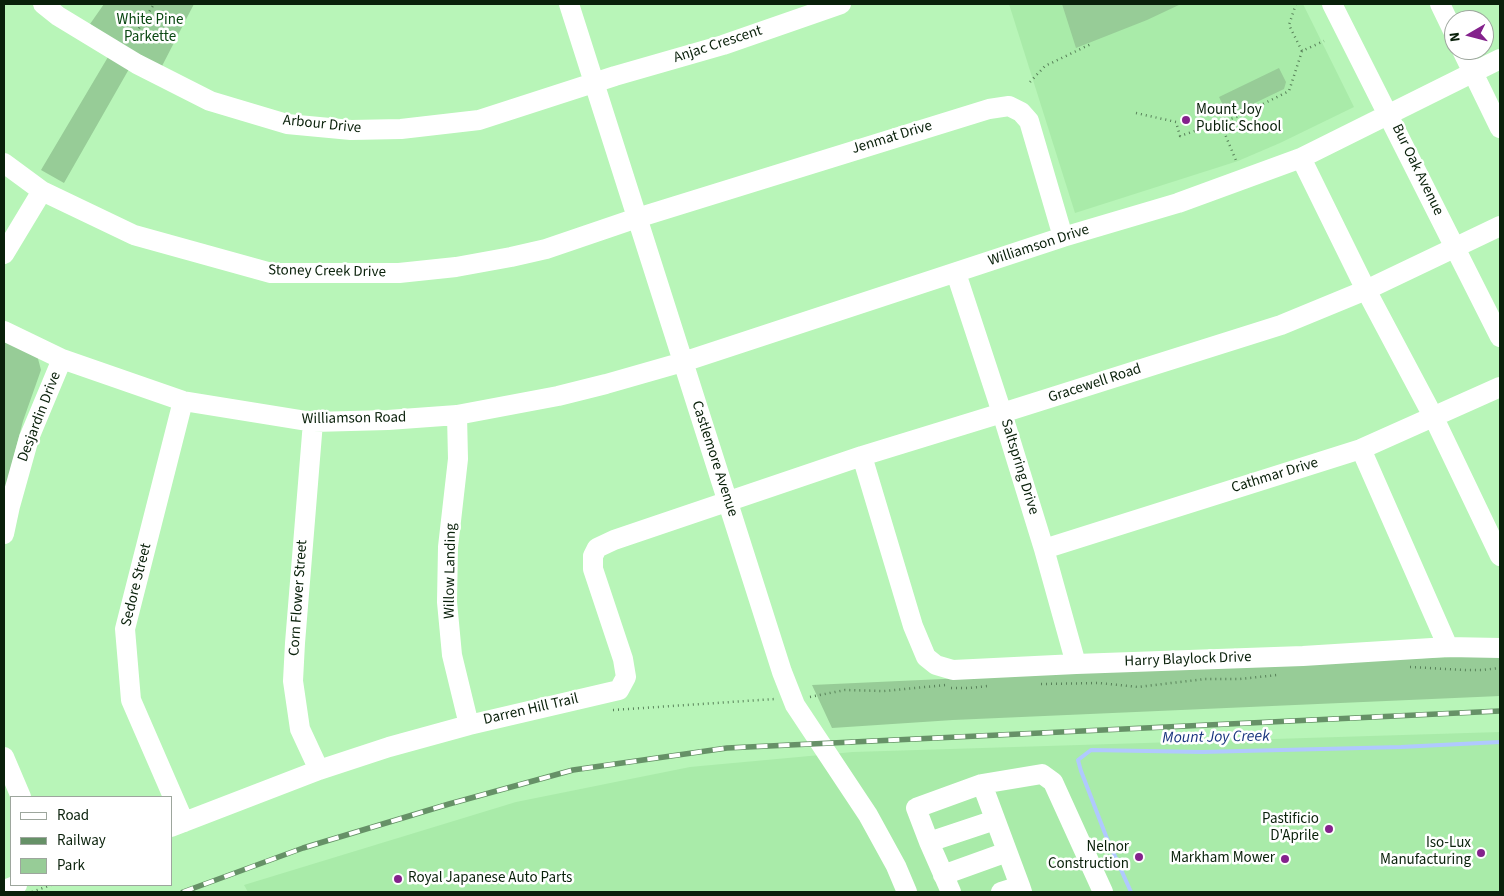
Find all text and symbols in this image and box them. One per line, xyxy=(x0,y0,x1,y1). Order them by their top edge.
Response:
north arrow xyxy=(1444,10,1494,60)
park label: White Pine Parkette xyxy=(117,12,183,47)
street label: Anjac Crescent xyxy=(671,22,765,68)
text: N xyxy=(1445,31,1466,43)
place label: Mount Joy Public School xyxy=(1196,102,1281,137)
street label: Arbour Drive xyxy=(282,112,362,138)
marker: Mount Joy Public School xyxy=(1180,114,1192,126)
street label: Jenmat Drive xyxy=(850,117,934,159)
street label: Bur Oak Avenue xyxy=(1387,121,1447,219)
street label: Williamson Drive xyxy=(986,221,1092,271)
street label: Stoney Creek Drive xyxy=(268,262,386,282)
street label: Gracewell Road xyxy=(1046,360,1144,408)
street label: Desjardin Drive xyxy=(15,369,65,465)
street label: Castlemore Avenue xyxy=(687,399,741,519)
street label: Williamson Road xyxy=(302,409,406,429)
street label: Saltspring Drive xyxy=(996,417,1042,517)
street label: Cathmar Drive xyxy=(1229,454,1321,498)
street label: Willow Landing xyxy=(441,523,461,619)
street label: Corn Flower Street xyxy=(286,539,312,657)
street label: Sedore Street xyxy=(118,542,156,628)
street label: Harry Blaylock Drive xyxy=(1124,649,1252,671)
street label: Darren Hill Trail xyxy=(482,690,580,730)
water label: Mount Joy Creek xyxy=(1162,727,1270,749)
legend xyxy=(10,796,172,886)
text: Road xyxy=(57,805,89,826)
place label: Pastificio D'Aprile xyxy=(1262,811,1319,846)
marker: Pastificio D'Aprile xyxy=(1323,823,1335,835)
text: Railway xyxy=(57,830,106,851)
place label: Iso-Lux Manufacturing xyxy=(1380,835,1471,870)
place label: Nelnor Construction xyxy=(1048,839,1129,874)
marker: Iso-Lux Manufacturing xyxy=(1475,847,1487,859)
place label: Markham Mower xyxy=(1170,850,1275,868)
marker: Nelnor Construction xyxy=(1133,851,1145,863)
marker: Markham Mower xyxy=(1279,853,1291,865)
text: Park xyxy=(57,855,85,876)
place label: Royal Japanese Auto Parts xyxy=(408,870,572,888)
marker: Royal Japanese Auto Parts xyxy=(392,873,404,885)

